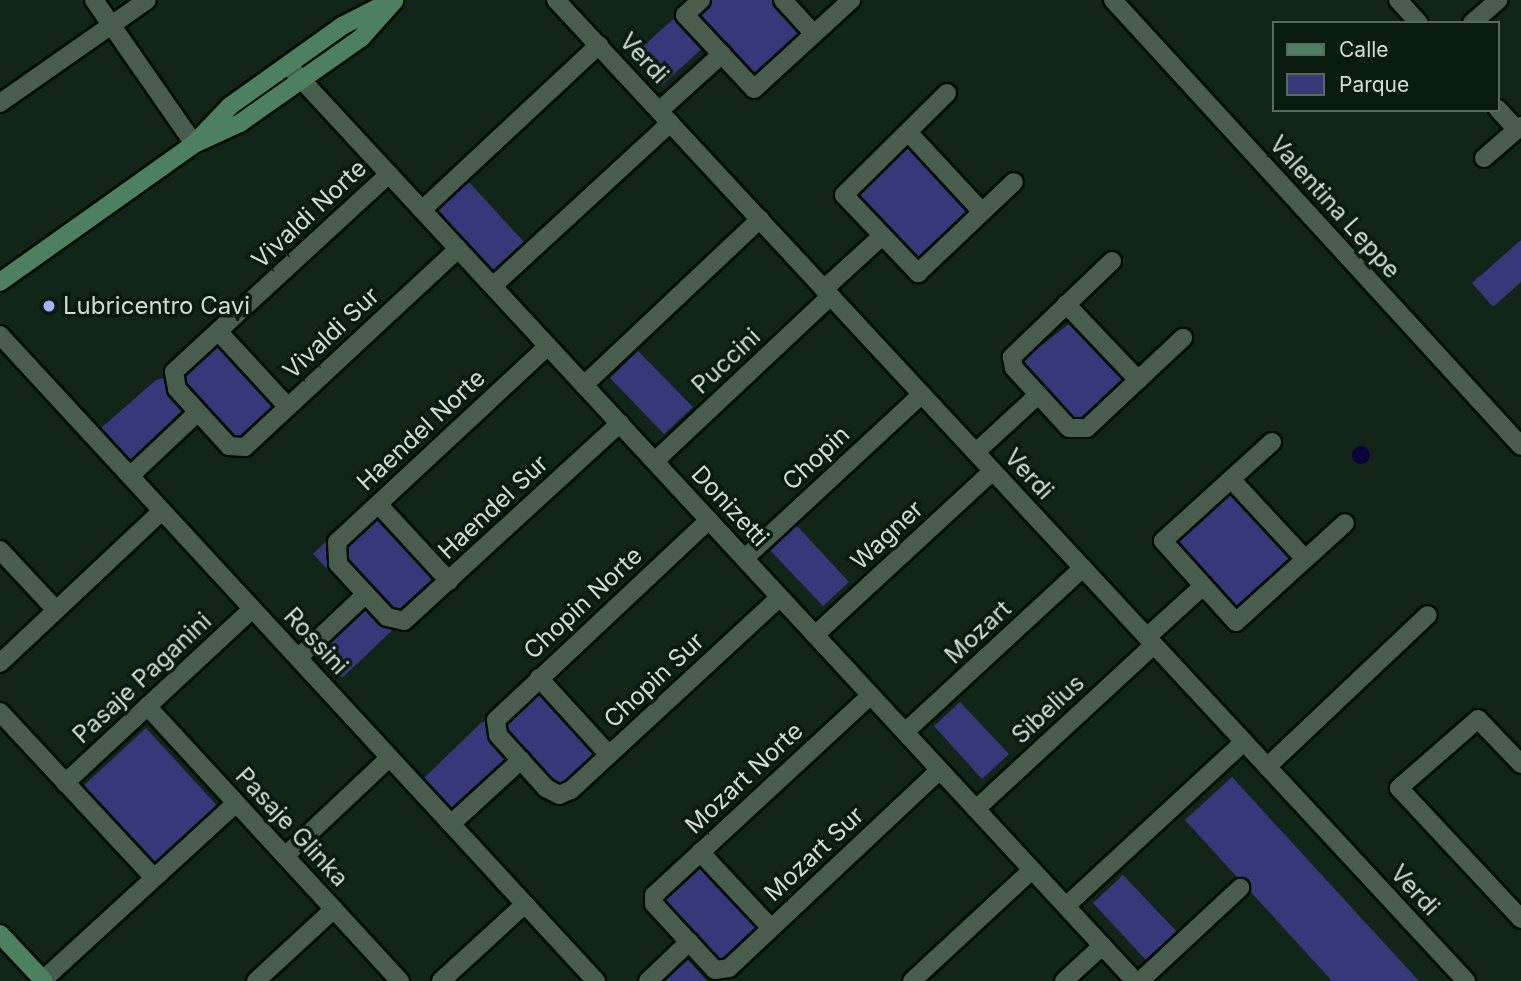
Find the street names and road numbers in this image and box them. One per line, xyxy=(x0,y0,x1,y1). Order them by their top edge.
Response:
street label: Verdi xyxy=(614,27,674,89)
street label: Valentina Leppe xyxy=(1263,130,1407,284)
street label: Vivaldi Norte xyxy=(246,154,372,274)
street label: Vivaldi Sur xyxy=(277,281,385,385)
street label: Puccini xyxy=(686,322,766,400)
street label: Haendel Norte xyxy=(351,363,491,497)
street label: Chopin xyxy=(777,420,855,496)
street label: Verdi xyxy=(999,443,1059,505)
street label: Haendel Sur xyxy=(432,449,554,565)
street label: Donizetti xyxy=(686,460,774,552)
street label: Wagner xyxy=(845,495,929,575)
street label: Chopin Norte xyxy=(518,541,648,665)
street label: Mozart xyxy=(939,594,1017,670)
street label: Rossini xyxy=(278,602,354,680)
street label: Pasaje Paganini xyxy=(67,607,217,749)
street label: Chopin Sur xyxy=(598,626,710,734)
street label: Sibelius xyxy=(1006,668,1090,750)
street label: Mozart Norte xyxy=(679,716,809,840)
street label: Pasaje Glinka xyxy=(230,762,354,892)
street label: Mozart Sur xyxy=(758,801,870,907)
street label: Verdi xyxy=(1385,859,1445,921)

